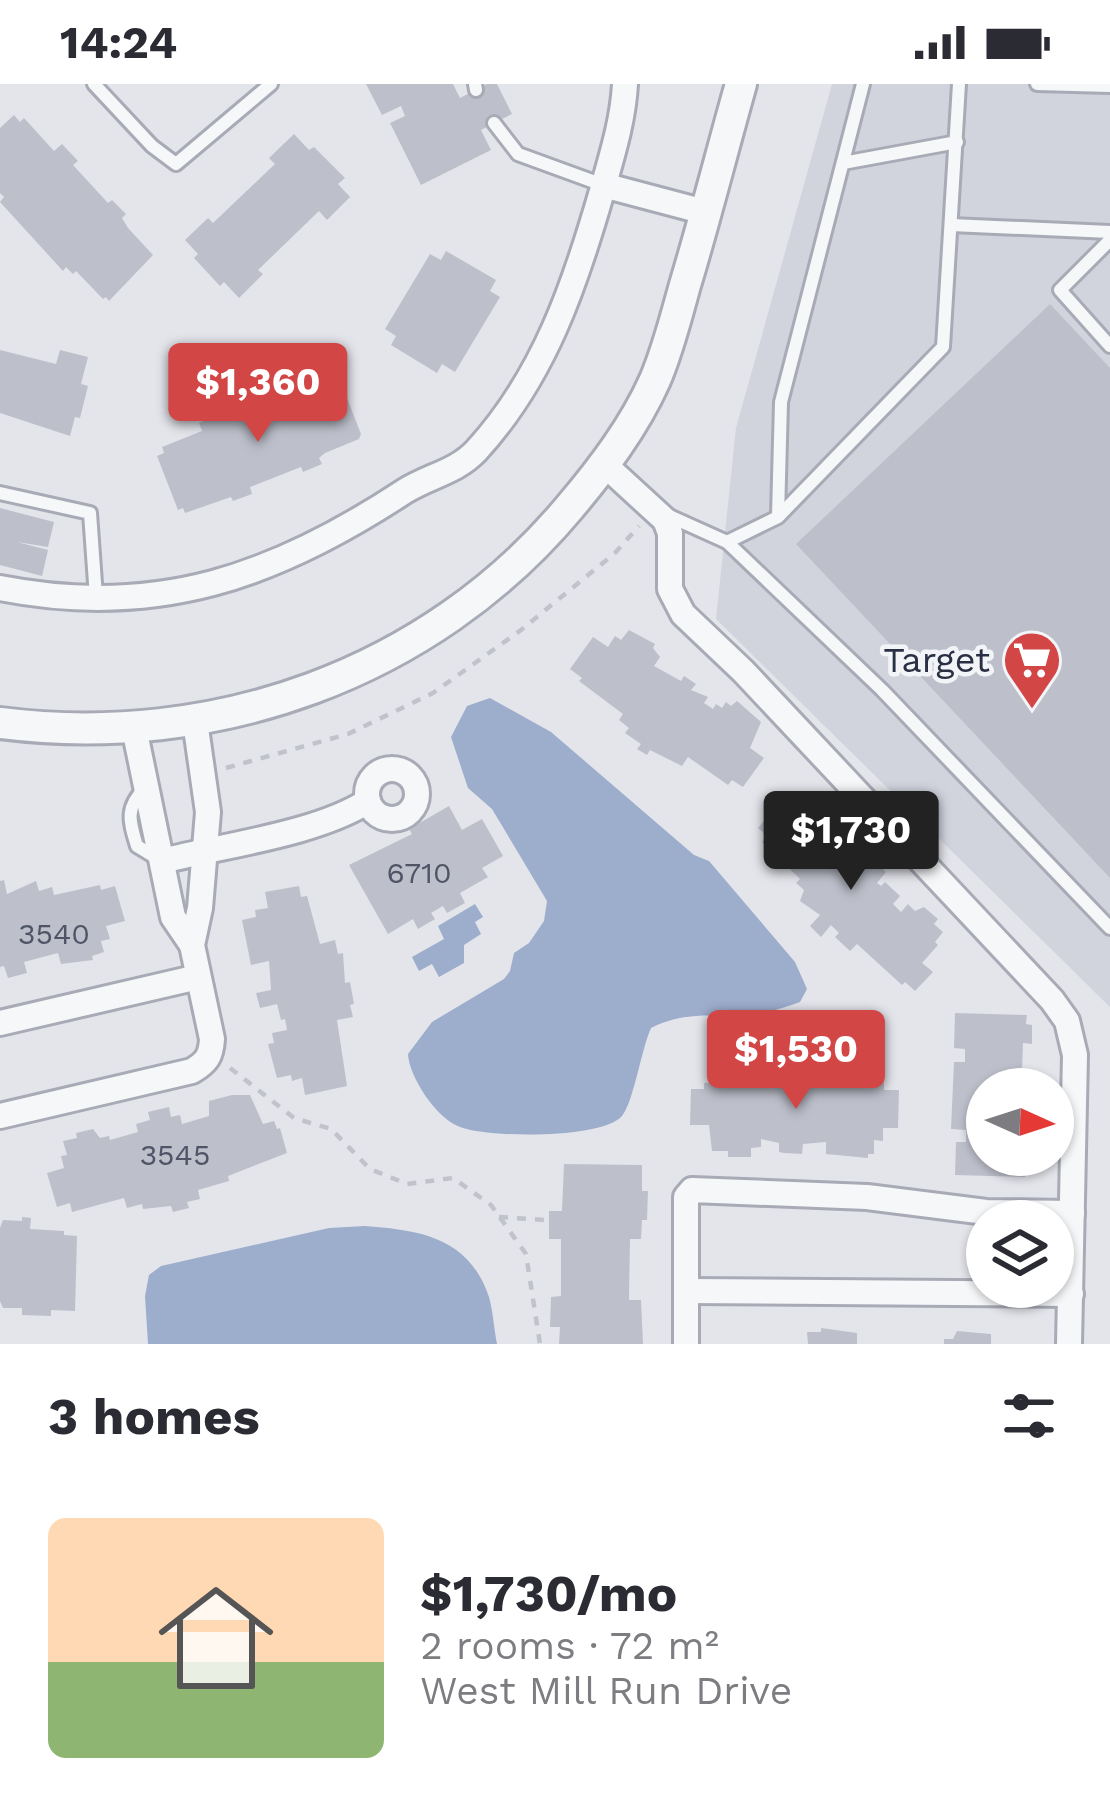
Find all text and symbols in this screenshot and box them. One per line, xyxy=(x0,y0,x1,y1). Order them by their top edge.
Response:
text: 14:24 xyxy=(60,16,177,69)
pin: $1,360 xyxy=(160,343,356,445)
text: $1,360 xyxy=(195,359,321,404)
supermarket icon: Target xyxy=(1001,629,1063,711)
place label: Target xyxy=(883,639,990,681)
pin: $1,730 xyxy=(753,791,949,893)
text: $1,730 xyxy=(791,807,911,852)
house number: 6710 xyxy=(386,855,452,890)
house number: 3540 xyxy=(18,916,90,951)
pin: $1,530 xyxy=(698,1010,894,1112)
text: $1,530 xyxy=(734,1026,858,1071)
north arrow xyxy=(966,1068,1074,1176)
map controls xyxy=(966,1068,1074,1308)
house number: 3545 xyxy=(140,1137,210,1172)
button: layers xyxy=(966,1200,1074,1308)
icon: filters xyxy=(996,1383,1062,1449)
text: 3 homes xyxy=(48,1387,260,1446)
text: $1,730/mo xyxy=(420,1564,677,1623)
icon: home xyxy=(144,1566,288,1710)
text: 2 rooms · 72 m² xyxy=(420,1623,719,1668)
text: West Mill Run Drive xyxy=(420,1668,792,1713)

